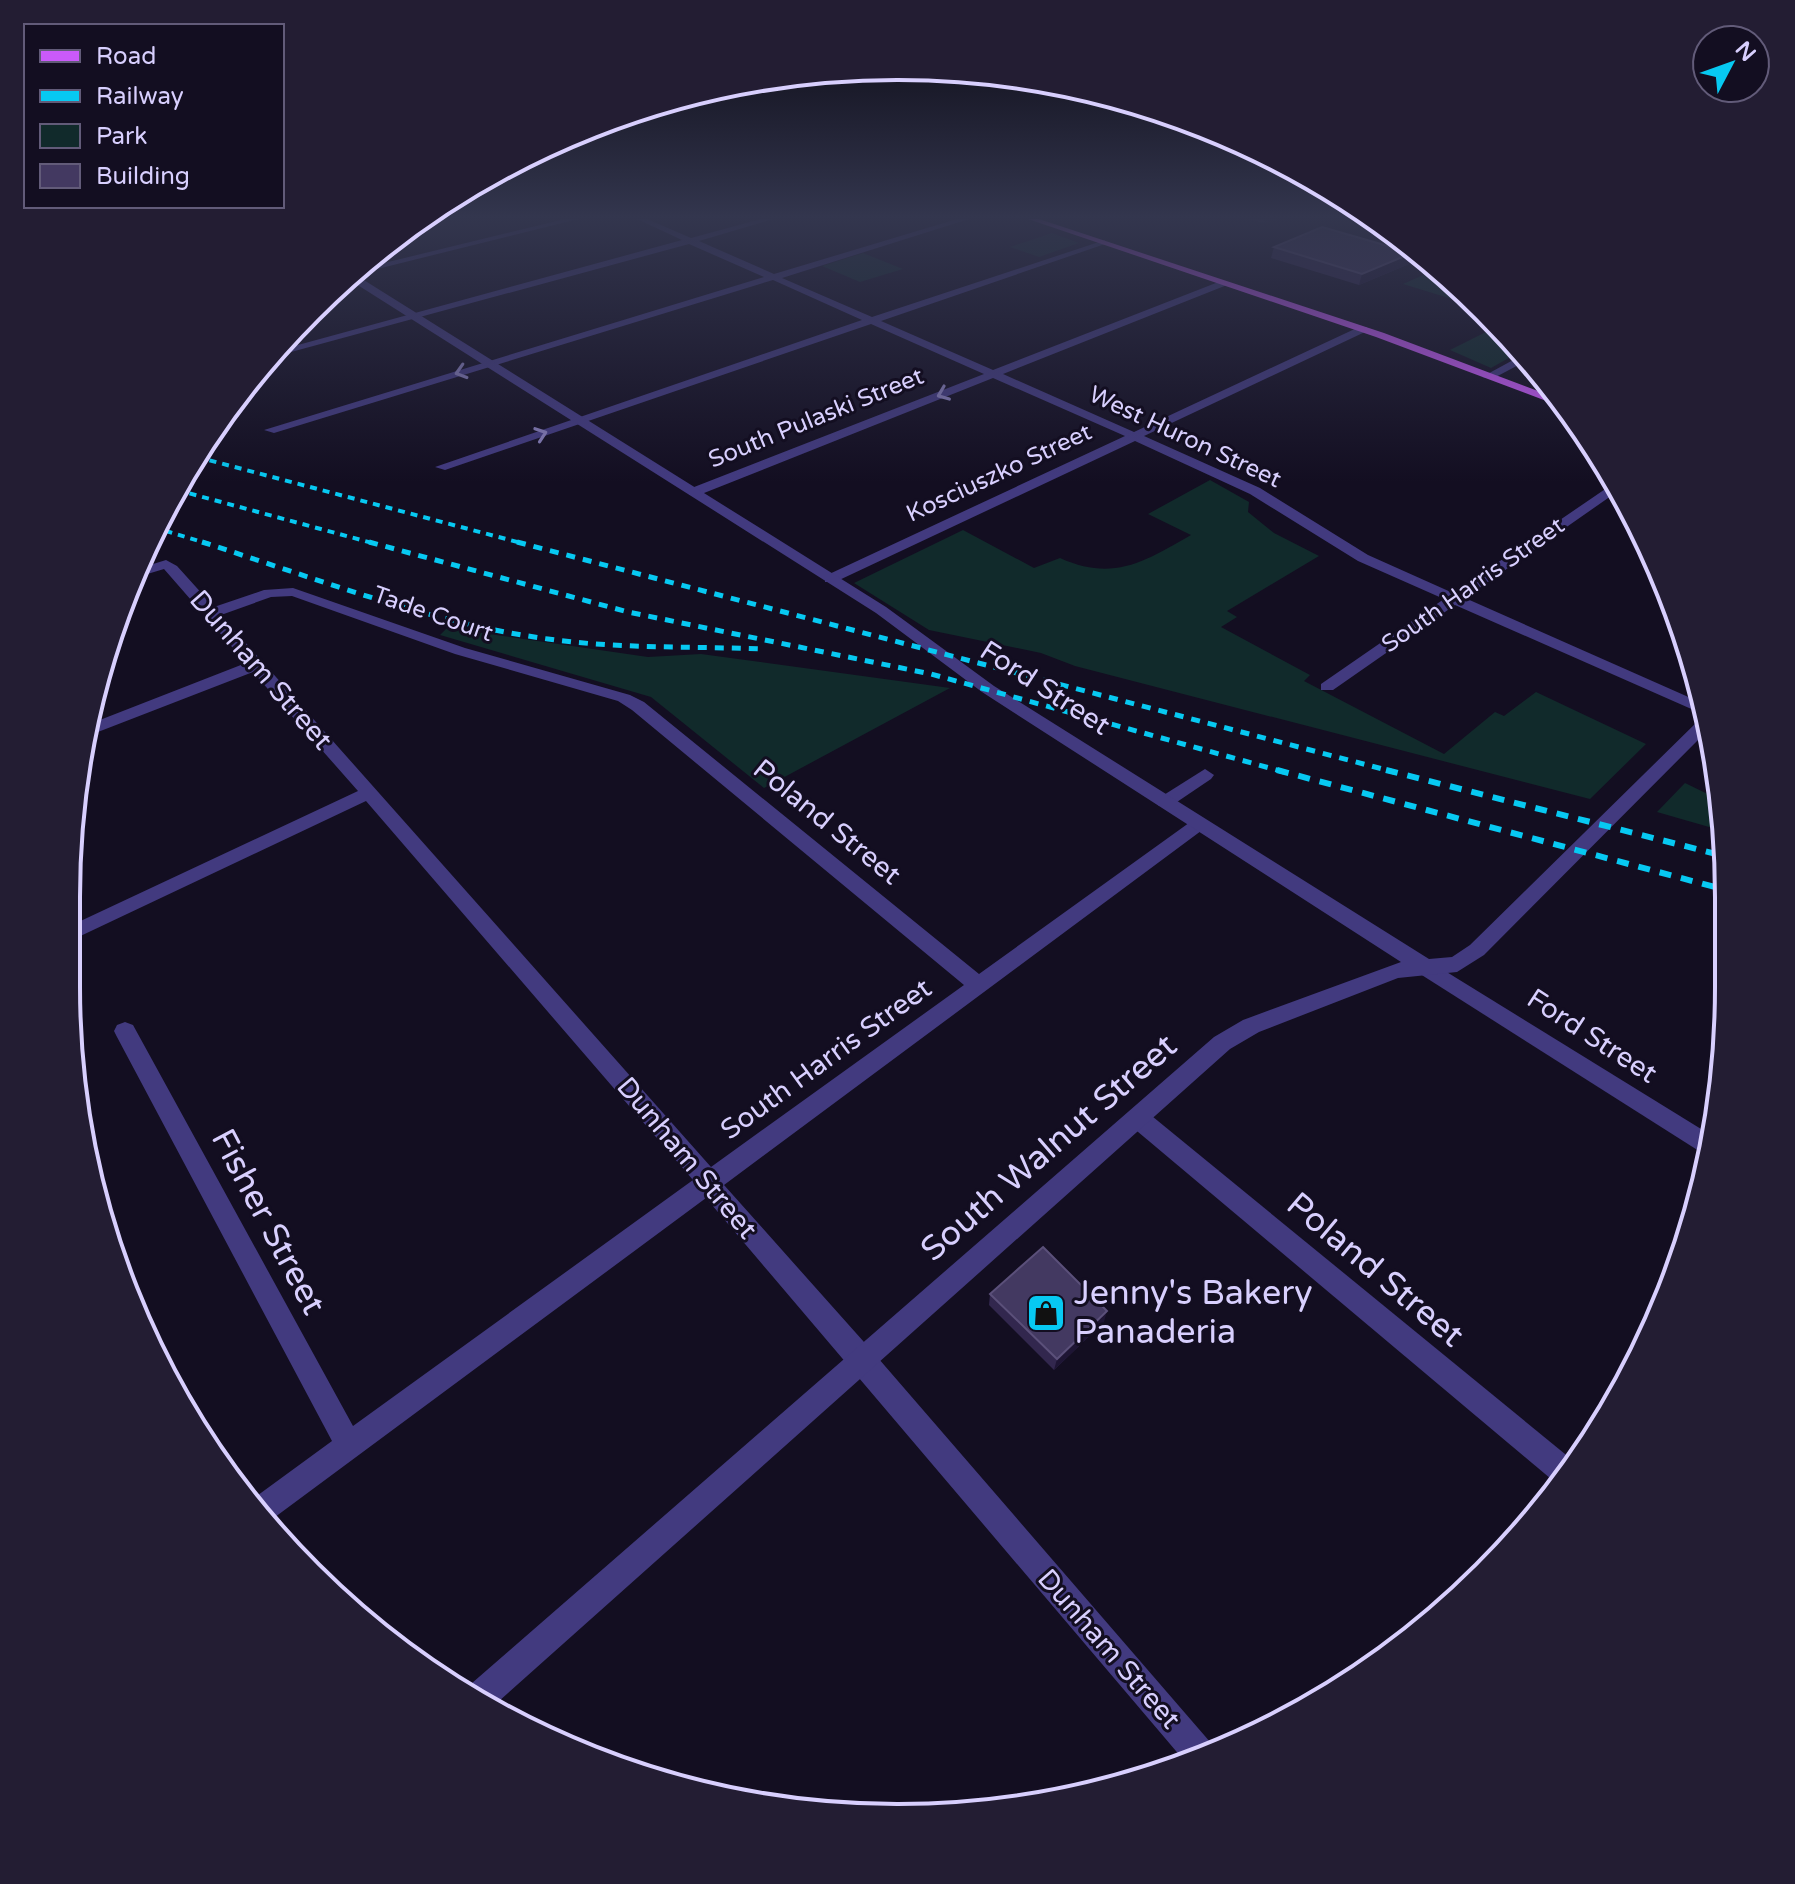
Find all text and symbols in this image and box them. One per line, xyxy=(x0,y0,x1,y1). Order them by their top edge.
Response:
legend xyxy=(24,24,284,208)
north arrow xyxy=(1691,24,1771,104)
text: N xyxy=(1730,36,1761,67)
text: Road xyxy=(96,42,156,71)
text: Railway xyxy=(96,82,184,111)
text: Park xyxy=(96,122,147,151)
text: Building xyxy=(96,162,190,191)
street label: South Pulaski Street xyxy=(704,362,928,474)
one-way arrow xyxy=(455,363,469,379)
street label: West Huron Street xyxy=(1084,380,1286,494)
one-way arrow xyxy=(937,384,951,401)
street label: Kosciuszko Street xyxy=(902,417,1096,529)
one-way arrow xyxy=(533,428,547,444)
street label: South Harris Street xyxy=(1376,511,1570,659)
street label: Tade Court xyxy=(369,580,497,648)
street label: Dunham Street xyxy=(182,583,340,757)
street label: Ford Street xyxy=(974,633,1117,743)
street label: Poland Street xyxy=(746,752,908,892)
street label: South Harris Street xyxy=(714,971,938,1147)
street label: Ford Street xyxy=(1521,981,1664,1091)
street label: South Walnut Street xyxy=(913,1026,1185,1270)
street label: Dunham Street xyxy=(609,1070,765,1246)
street label: Fisher Street xyxy=(202,1122,334,1322)
street label: Poland Street xyxy=(1278,1184,1472,1356)
place label: Jenny's Bakery Panaderia xyxy=(1074,1273,1313,1353)
shop icon: Jenny's Bakery Panaderia xyxy=(1025,1292,1067,1334)
street label: Dunham Street xyxy=(1030,1562,1188,1736)

